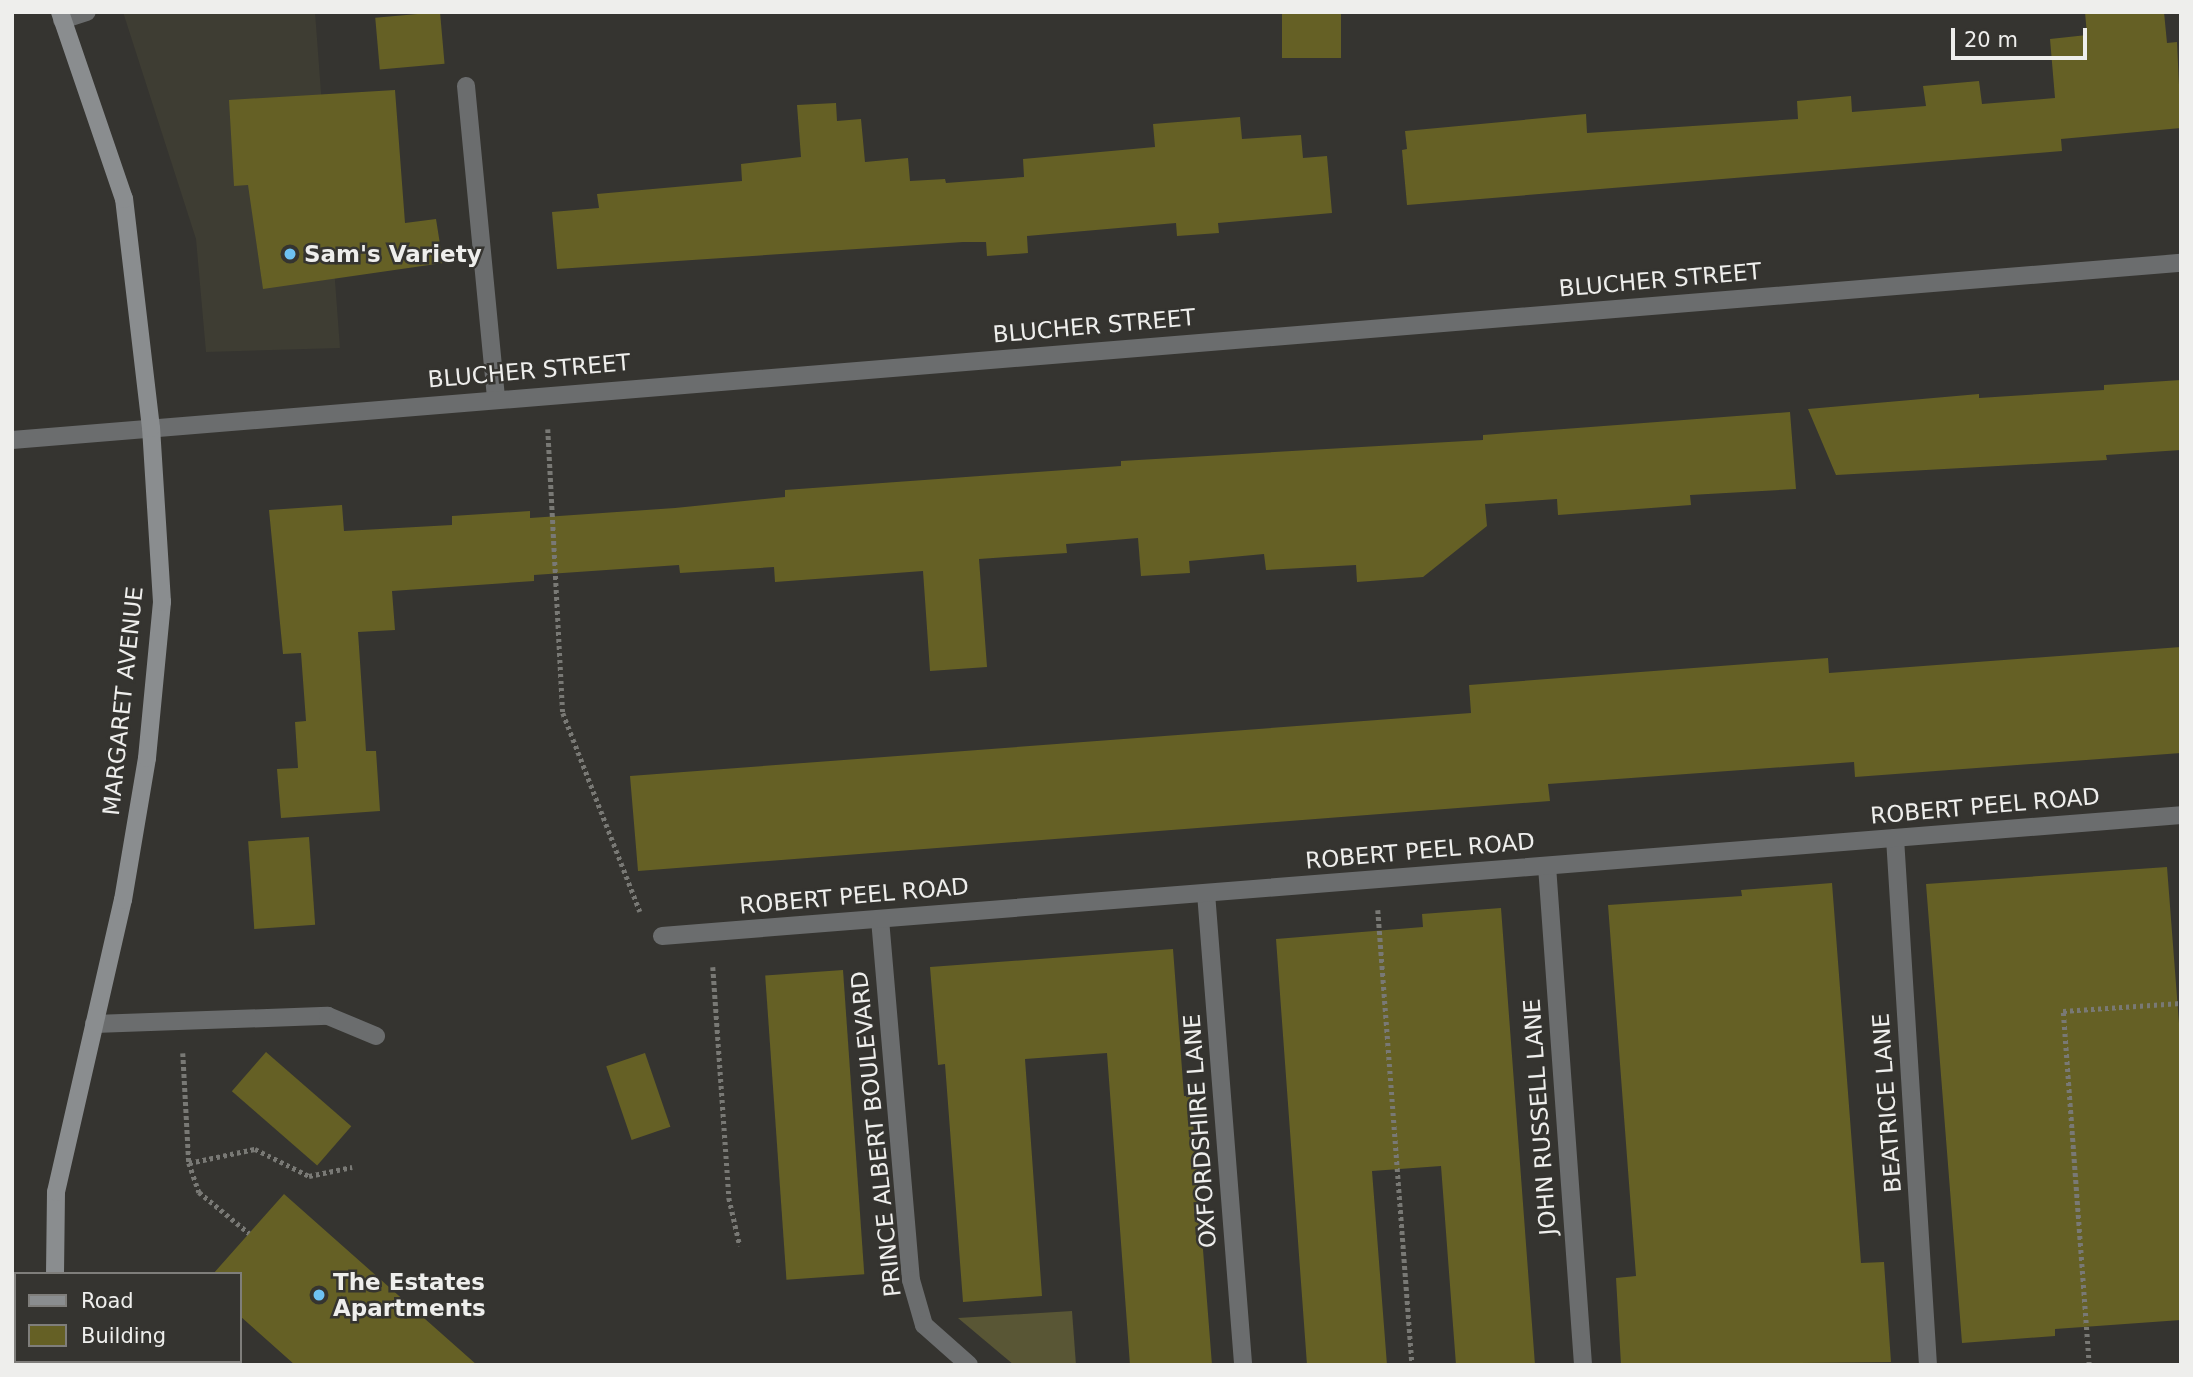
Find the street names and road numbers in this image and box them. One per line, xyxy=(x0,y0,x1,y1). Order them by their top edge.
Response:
street label: BLUCHER STREET xyxy=(1558,257,1762,303)
street label: BLUCHER STREET xyxy=(992,303,1196,349)
street label: BLUCHER STREET xyxy=(427,348,631,394)
street label: MARGARET AVENUE xyxy=(97,585,149,817)
street label: ROBERT PEEL ROAD xyxy=(1869,782,2101,830)
street label: ROBERT PEEL ROAD xyxy=(1304,827,1536,875)
street label: ROBERT PEEL ROAD xyxy=(738,872,970,920)
street label: PRINCE ALBERT BOULEVARD xyxy=(845,970,907,1298)
street label: JOHN RUSSELL LANE xyxy=(1518,998,1562,1236)
street label: BEATRICE LANE xyxy=(1867,1012,1907,1194)
street label: OXFORDSHIRE LANE xyxy=(1178,1013,1222,1249)

